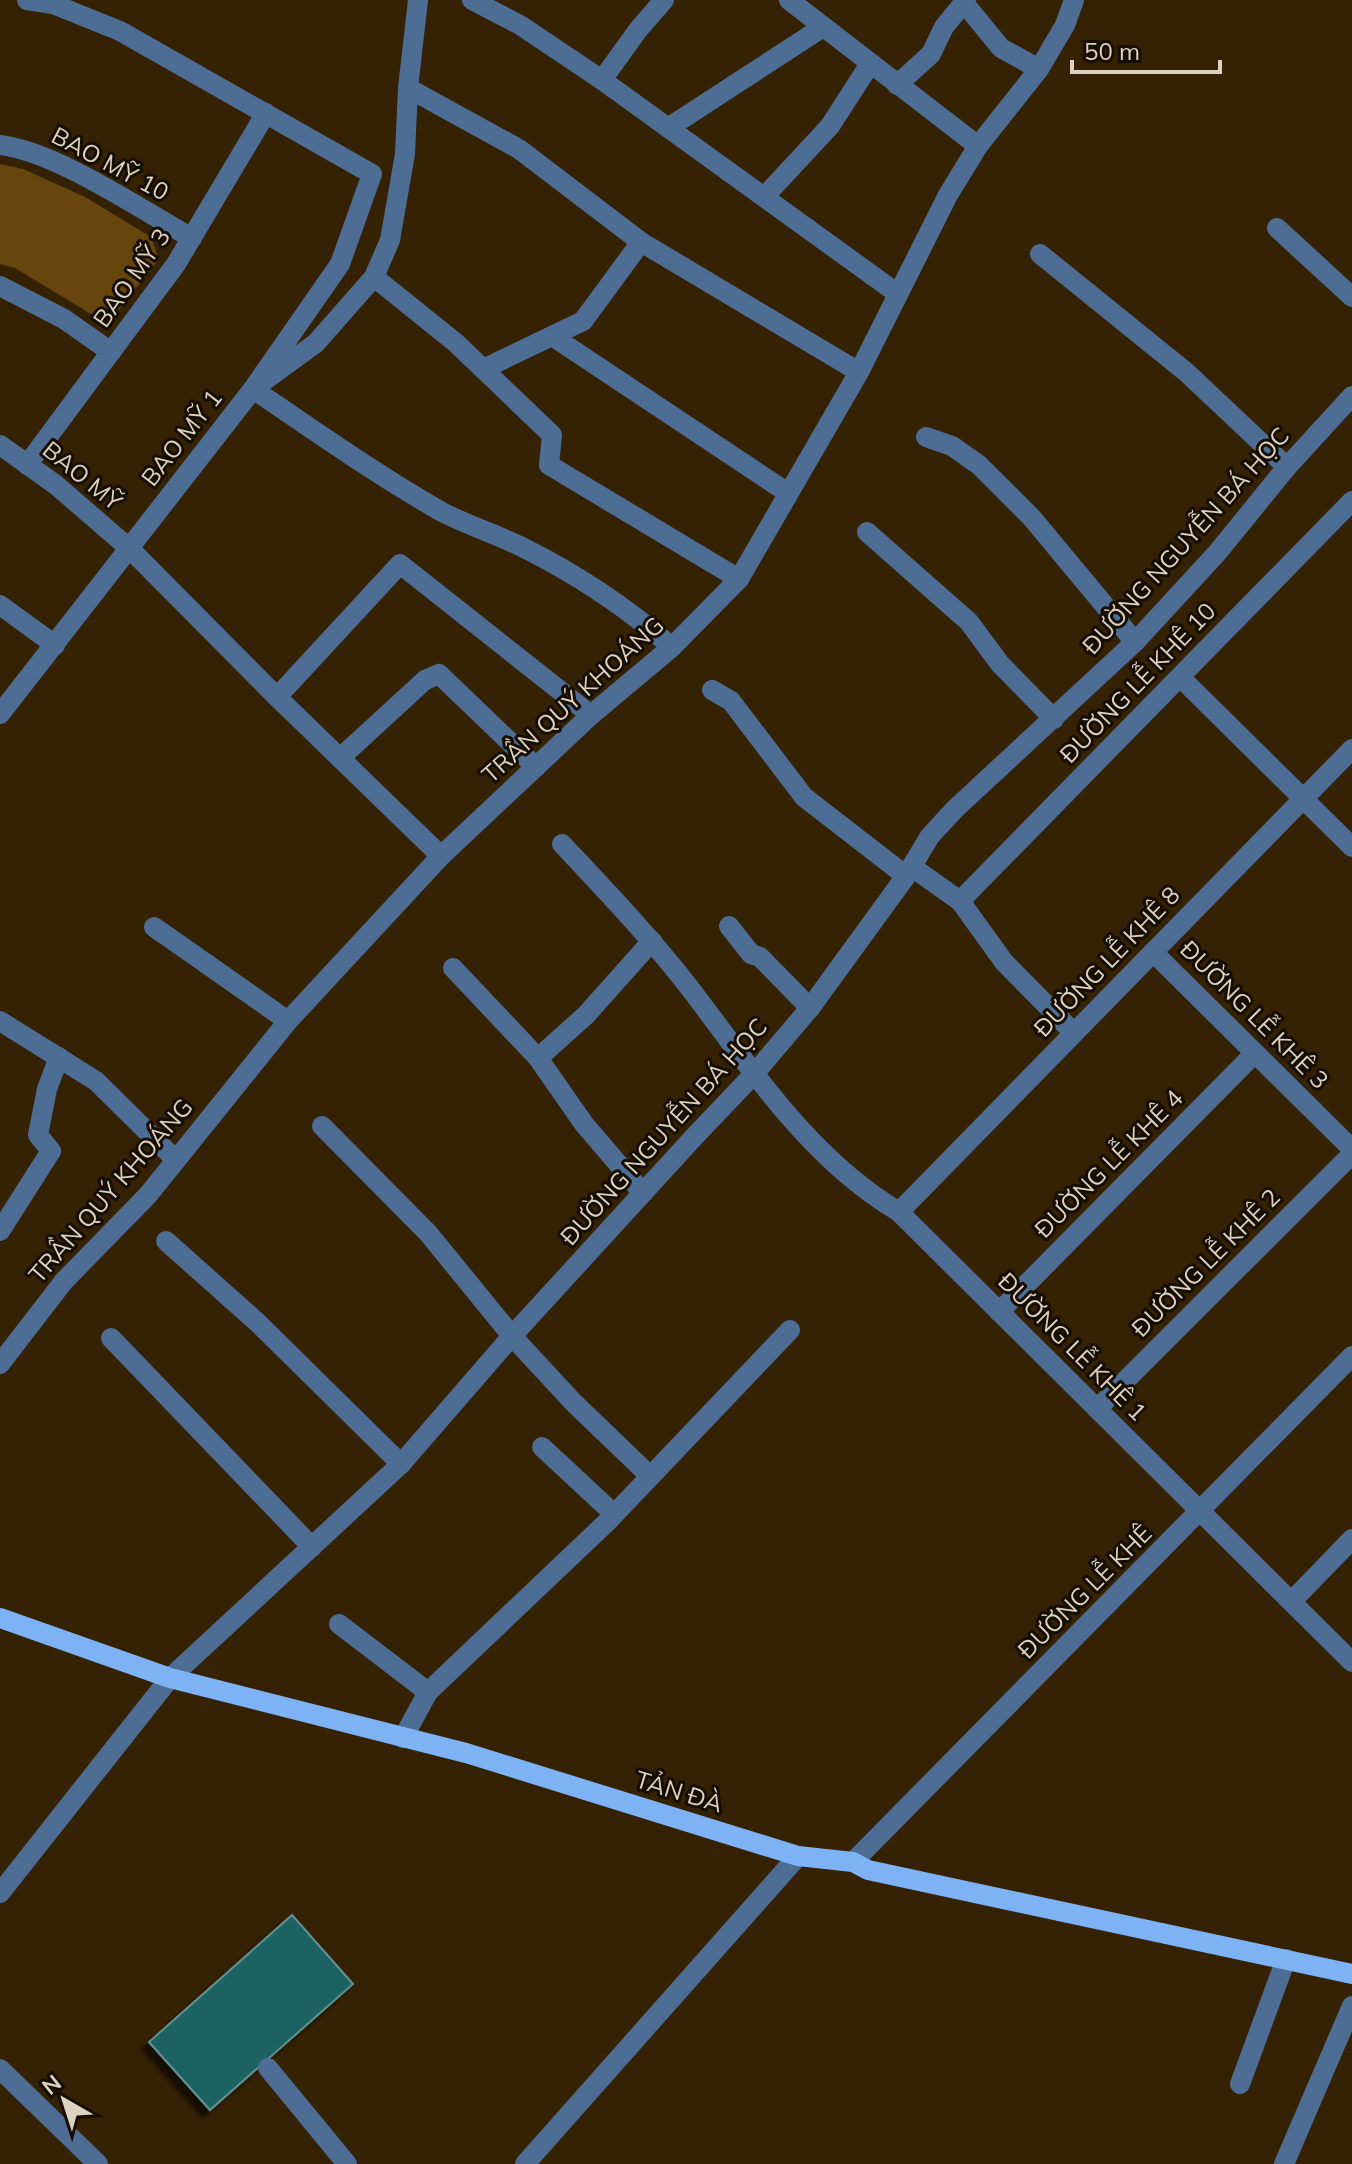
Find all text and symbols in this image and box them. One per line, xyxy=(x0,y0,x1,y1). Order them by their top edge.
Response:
scale bar xyxy=(1072,24,1220,74)
text: 50 m xyxy=(1084,36,1140,66)
street label: BAO MỸ 10 xyxy=(47,120,174,207)
street label: BAO MỸ 3 xyxy=(86,222,176,333)
street label: BAO MỸ 1 xyxy=(134,383,228,492)
street label: ĐƯỜNG NGUYỄN BÁ HỌC xyxy=(1075,420,1295,660)
street label: BAO MỸ xyxy=(37,434,129,517)
street label: ĐƯỜNG LỄ KHÊ 10 xyxy=(1052,595,1222,769)
street label: TRẦN QUÝ KHOÁNG xyxy=(475,610,670,789)
street label: ĐƯỜNG LỄ KHÊ 8 xyxy=(1026,879,1186,1043)
street label: ĐƯỜNG LỄ KHÊ 3 xyxy=(1174,933,1336,1095)
street label: ĐƯỜNG NGUYỄN BÁ HỌC xyxy=(553,1011,773,1251)
street label: ĐƯỜNG LỄ KHÊ 4 xyxy=(1027,1082,1189,1244)
street label: TRẦN QUÝ KHOÁNG xyxy=(22,1092,198,1289)
street label: ĐƯỜNG LỄ KHÊ 2 xyxy=(1124,1181,1286,1343)
street label: ĐƯỜNG LỄ KHÊ 1 xyxy=(992,1265,1154,1427)
street label: ĐƯỜNG LỄ KHÊ xyxy=(1010,1517,1157,1664)
street label: TẢN ĐÀ xyxy=(632,1764,727,1819)
north arrow xyxy=(24,2060,104,2140)
text: N xyxy=(36,2068,67,2101)

